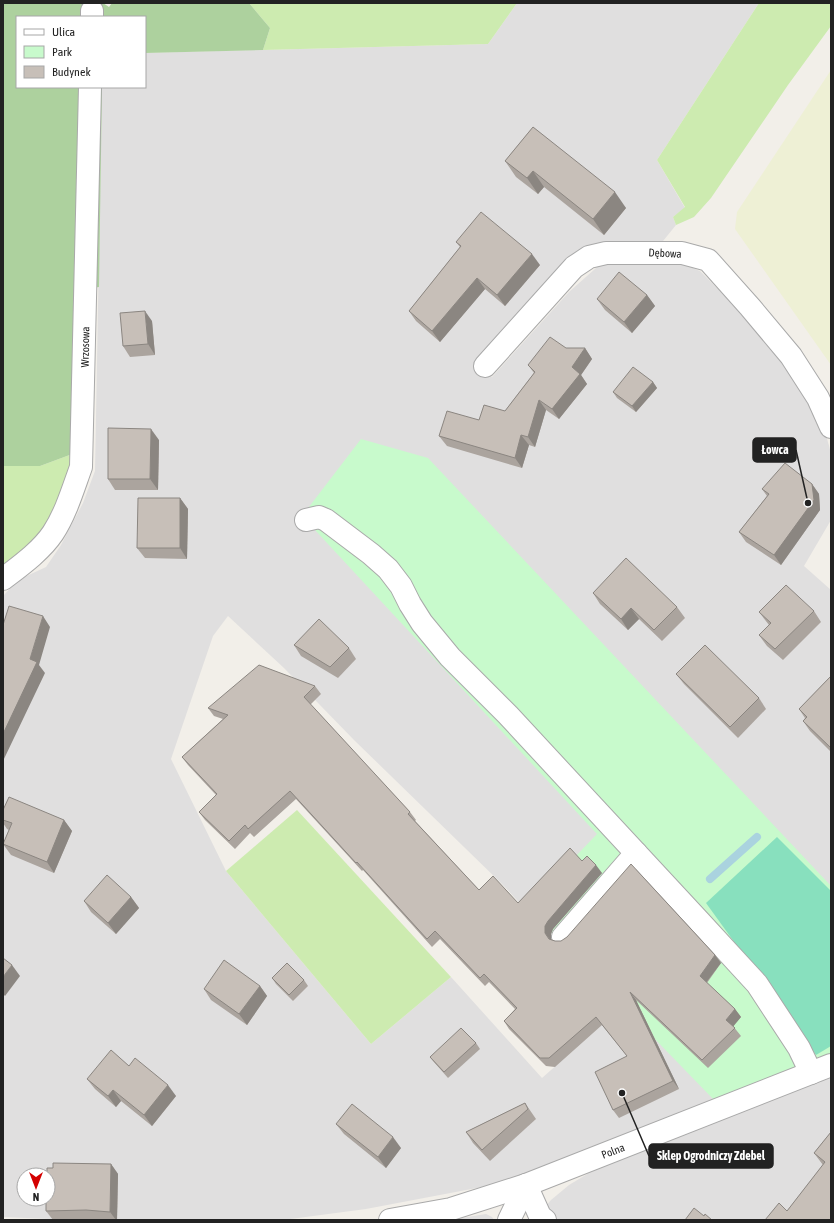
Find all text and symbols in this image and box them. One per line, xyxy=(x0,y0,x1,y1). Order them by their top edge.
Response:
legend xyxy=(16,16,146,88)
text: Ulica xyxy=(52,25,75,39)
text: Park xyxy=(52,45,73,59)
text: Budynek xyxy=(52,65,91,79)
street label: Dębowa xyxy=(648,246,682,260)
street label: Wrzosowa xyxy=(79,327,91,367)
callout: Łowca xyxy=(753,438,796,462)
text: Łowca xyxy=(761,443,789,457)
street label: Polna xyxy=(600,1141,626,1161)
callout: Sklep Ogrodniczy Zdebel xyxy=(649,1144,773,1168)
text: Sklep Ogrodniczy Zdebel xyxy=(657,1149,766,1163)
north arrow xyxy=(16,1167,56,1207)
text: N xyxy=(33,1191,39,1203)

